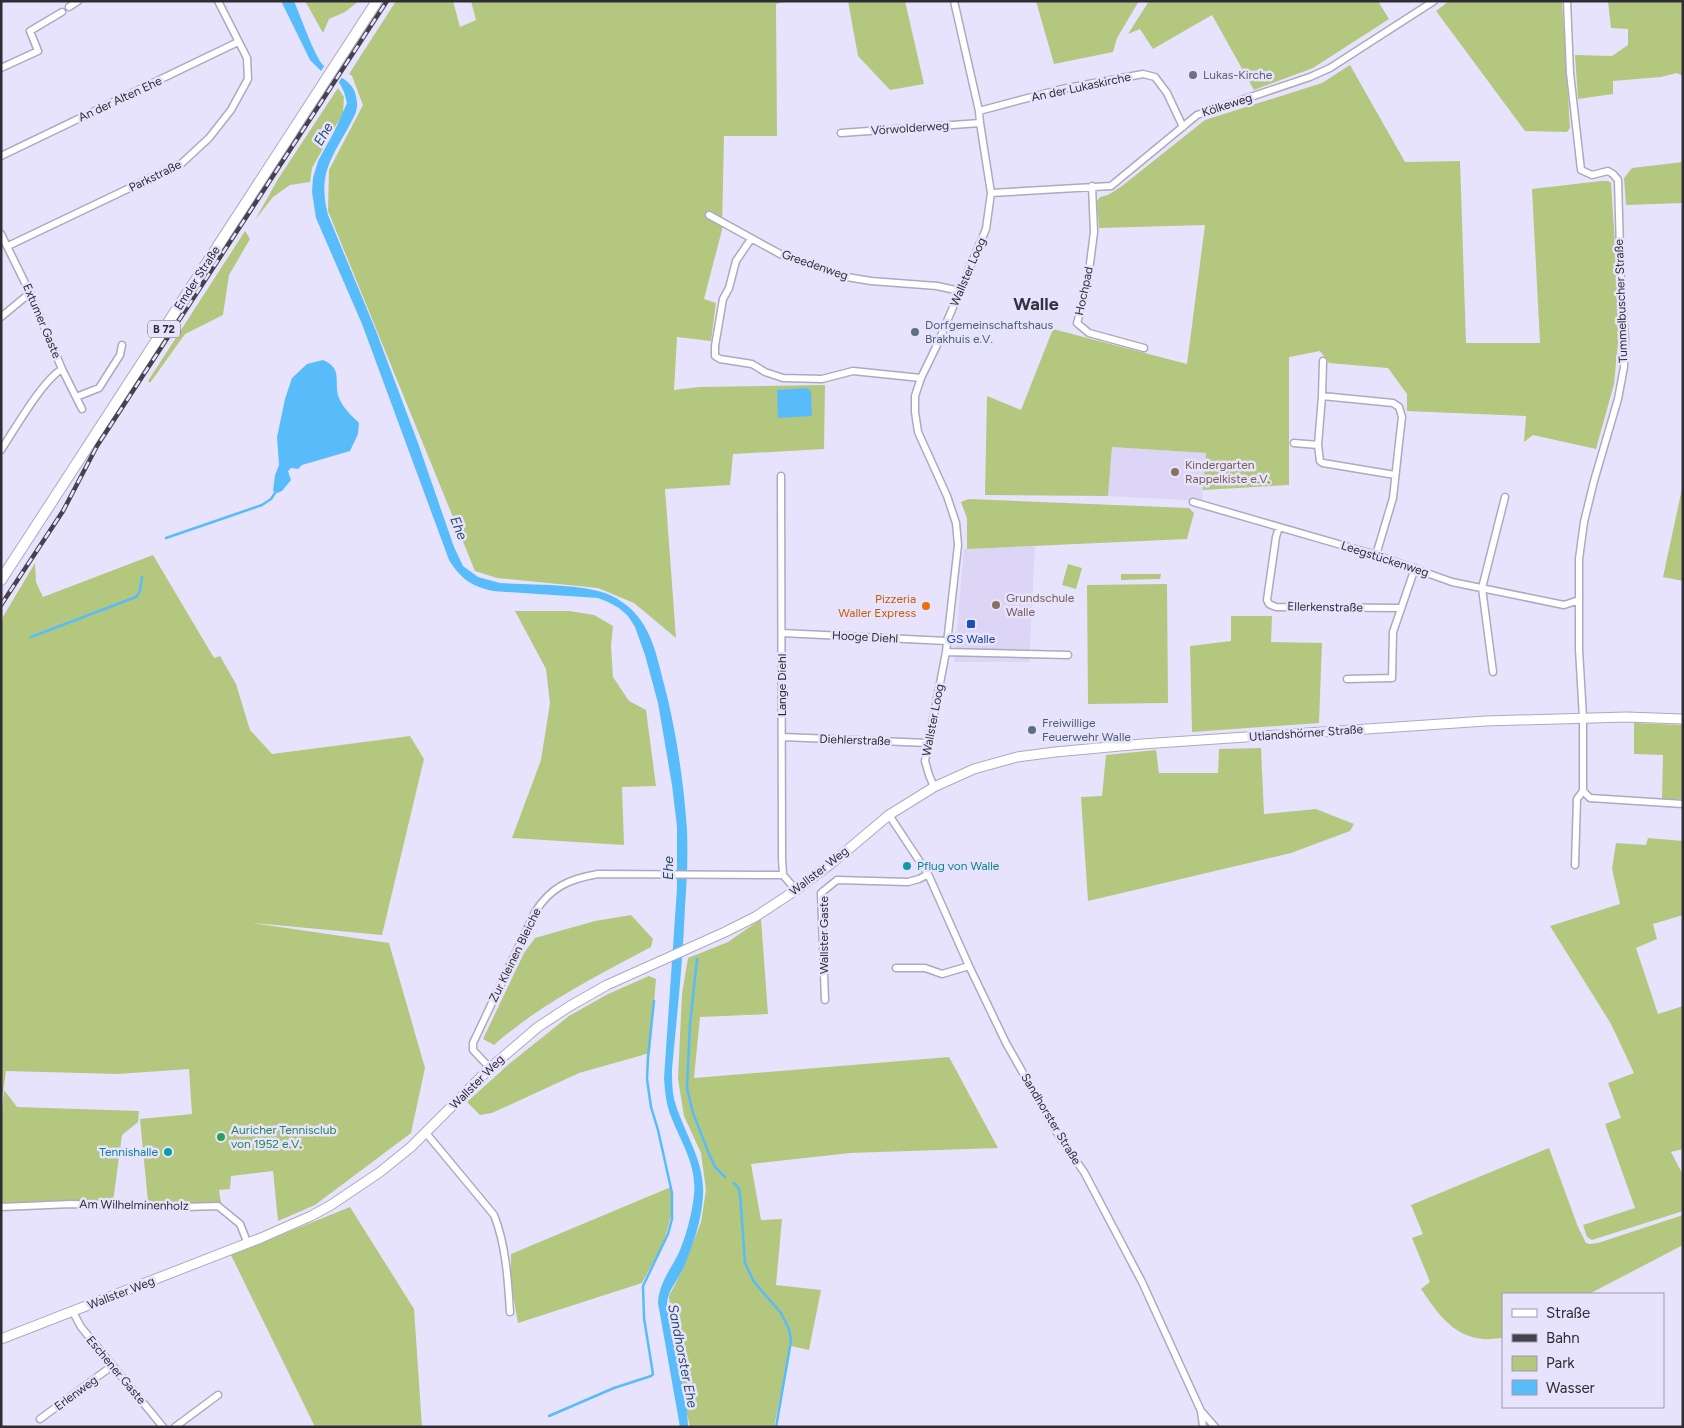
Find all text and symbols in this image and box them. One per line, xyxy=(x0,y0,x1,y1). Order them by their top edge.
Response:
place label: Lukas-Kirche xyxy=(1203,68,1273,82)
marker: Lukas-Kirche xyxy=(1187,69,1199,81)
street label: An der Lukaskirche xyxy=(1030,70,1132,104)
street label: An der Alten Ehe xyxy=(76,73,164,124)
street label: Kölkeweg xyxy=(1200,90,1254,120)
street label: Vörwolderweg xyxy=(870,118,950,138)
water label: Ehe xyxy=(310,119,337,149)
street label: Parkstraße xyxy=(127,157,184,195)
street label: Wallster Loog xyxy=(947,236,989,308)
street label: Tummelbuscher Straße xyxy=(1612,238,1630,363)
street label: Emder Straße xyxy=(171,243,223,313)
street label: Greedenweg xyxy=(780,247,850,283)
street label: Hochpad xyxy=(1072,265,1096,317)
street label: Extumer Gaste xyxy=(20,282,64,361)
district label: Walle xyxy=(1013,293,1059,315)
place label: Dorfgemeinschaftshaus Brakhuis e.V. xyxy=(925,318,1053,346)
road number: B 72 xyxy=(148,320,180,338)
marker: Dorfgemeinschaftshaus Brakhuis e.V. xyxy=(909,326,921,338)
place label: Kindergarten Rappelkiste e.V. xyxy=(1185,458,1270,486)
marker: Kindergarten Rappelkiste e.V. xyxy=(1169,466,1181,478)
water label: Ehe xyxy=(446,514,471,543)
street label: Leegstückenweg xyxy=(1339,538,1431,580)
place label: Grundschule Walle xyxy=(1006,591,1075,619)
place label: Pizzeria Waller Express xyxy=(838,592,916,620)
marker: Grundschule Walle xyxy=(990,599,1002,611)
street label: Ellerkenstraße xyxy=(1287,599,1363,615)
marker: Pizzeria Waller Express xyxy=(920,600,932,612)
marker: GS Walle xyxy=(965,618,977,630)
street label: Hooge Diehl xyxy=(831,628,899,646)
place label: GS Walle xyxy=(947,632,996,646)
street label: Lange Diehl xyxy=(775,654,789,716)
street label: Wallster Loog xyxy=(919,683,947,757)
place label: Freiwillige Feuerwehr Walle xyxy=(1042,716,1131,744)
street label: Utlandshörner Straße xyxy=(1248,722,1364,744)
marker: Freiwillige Feuerwehr Walle xyxy=(1026,724,1038,736)
street label: Diehlerstraße xyxy=(819,732,891,748)
street label: Wallster Weg xyxy=(787,844,851,898)
water label: Ehe xyxy=(660,856,677,880)
place label: Pflug von Walle xyxy=(917,859,1000,873)
marker: Pflug von Walle xyxy=(901,860,913,872)
street label: Wallster Gaste xyxy=(817,896,831,974)
street label: Zur Kleinen Bleiche xyxy=(486,905,544,1004)
street label: Wallster Weg xyxy=(447,1052,507,1112)
street label: Sandhorster Straße xyxy=(1018,1071,1084,1168)
place label: Auricher Tennisclub von 1952 e.V. xyxy=(231,1123,337,1151)
marker: Auricher Tennisclub von 1952 e.V. xyxy=(215,1131,227,1143)
place label: Tennishalle xyxy=(99,1145,158,1159)
marker: Tennishalle xyxy=(162,1146,174,1158)
street label: Am Wilhelminenholz xyxy=(79,1197,189,1213)
street label: Wallster Weg xyxy=(85,1274,157,1312)
legend xyxy=(1502,1293,1664,1408)
water label: Sandhorster Ehe xyxy=(664,1303,701,1410)
text: Straße xyxy=(1546,1304,1590,1322)
text: Bahn xyxy=(1546,1329,1580,1347)
street label: Eschener Gaste xyxy=(83,1333,149,1407)
text: Park xyxy=(1546,1354,1575,1372)
street label: Erlenweg xyxy=(52,1373,100,1413)
text: Wasser xyxy=(1546,1379,1595,1397)

